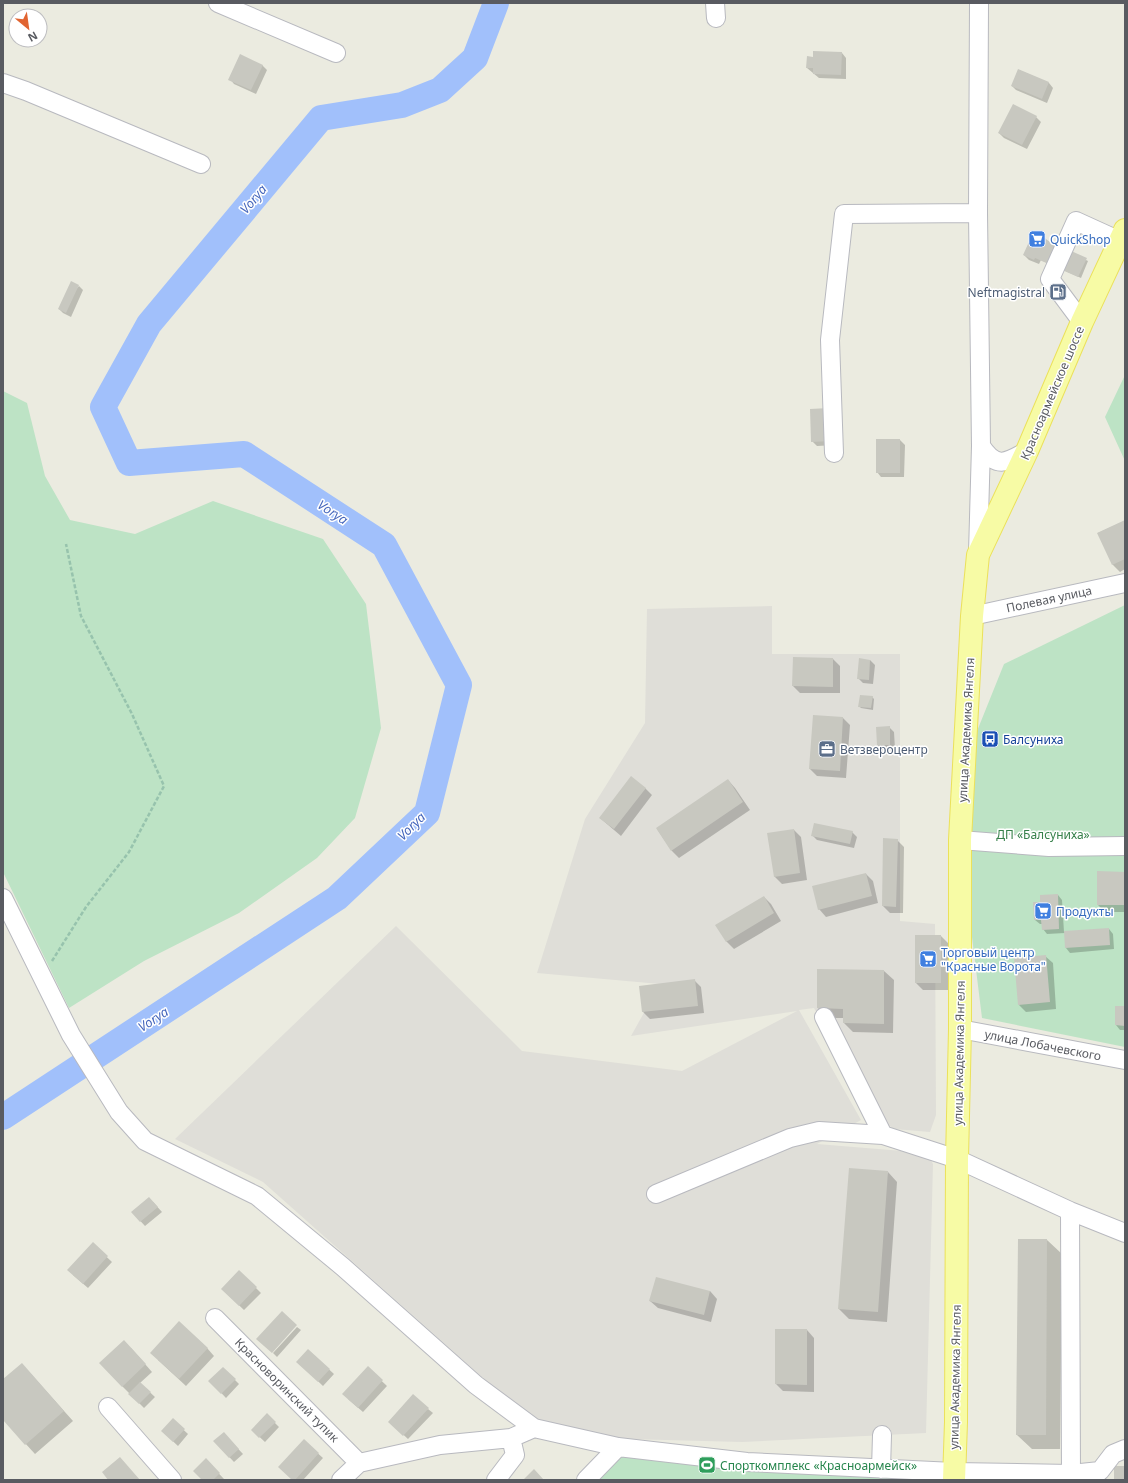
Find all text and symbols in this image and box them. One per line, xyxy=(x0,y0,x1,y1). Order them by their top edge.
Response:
north arrow xyxy=(8,8,48,48)
text: N xyxy=(26,28,41,46)
water label: Vorya xyxy=(236,180,271,217)
supermarket icon: QuickShop xyxy=(1027,229,1047,249)
place label: QuickShop xyxy=(1050,231,1111,248)
fuel station icon: Neftmagistral xyxy=(1048,282,1068,302)
place label: Neftmagistral xyxy=(968,284,1045,301)
street label: Красноармейское шоссе xyxy=(1016,323,1088,463)
water label: Vorya xyxy=(314,495,352,529)
street label: Полевая улица xyxy=(1005,582,1093,616)
street label: улица Академика Янгеля xyxy=(954,657,978,803)
bus stop icon: Балсуниха xyxy=(980,729,1000,749)
place label: Балсуниха xyxy=(1003,731,1064,748)
office icon: Ветзвероцентр xyxy=(817,739,837,759)
place label: Ветзвероцентр xyxy=(840,741,928,758)
water label: Vorya xyxy=(393,808,429,844)
park label: ДП «Балсуниха» xyxy=(996,826,1090,843)
supermarket icon: Продукты xyxy=(1033,901,1053,921)
place label: Продукты xyxy=(1056,903,1114,920)
place label: Торговый центр "Красные Ворота" xyxy=(941,944,1046,975)
supermarket icon: Торговый центр "Красные Ворота" xyxy=(918,949,938,969)
street label: улица Академика Янгеля xyxy=(949,980,969,1126)
water label: Vorya xyxy=(134,1002,172,1036)
street label: улица Лобачевского xyxy=(983,1025,1103,1065)
street label: улица Академика Янгеля xyxy=(945,1304,965,1450)
street label: Красноворинский тупик xyxy=(231,1334,343,1446)
sports icon: Спорткомплекс «Красноармейск» xyxy=(697,1455,717,1475)
place label: Спорткомплекс «Красноармейск» xyxy=(720,1457,917,1474)

